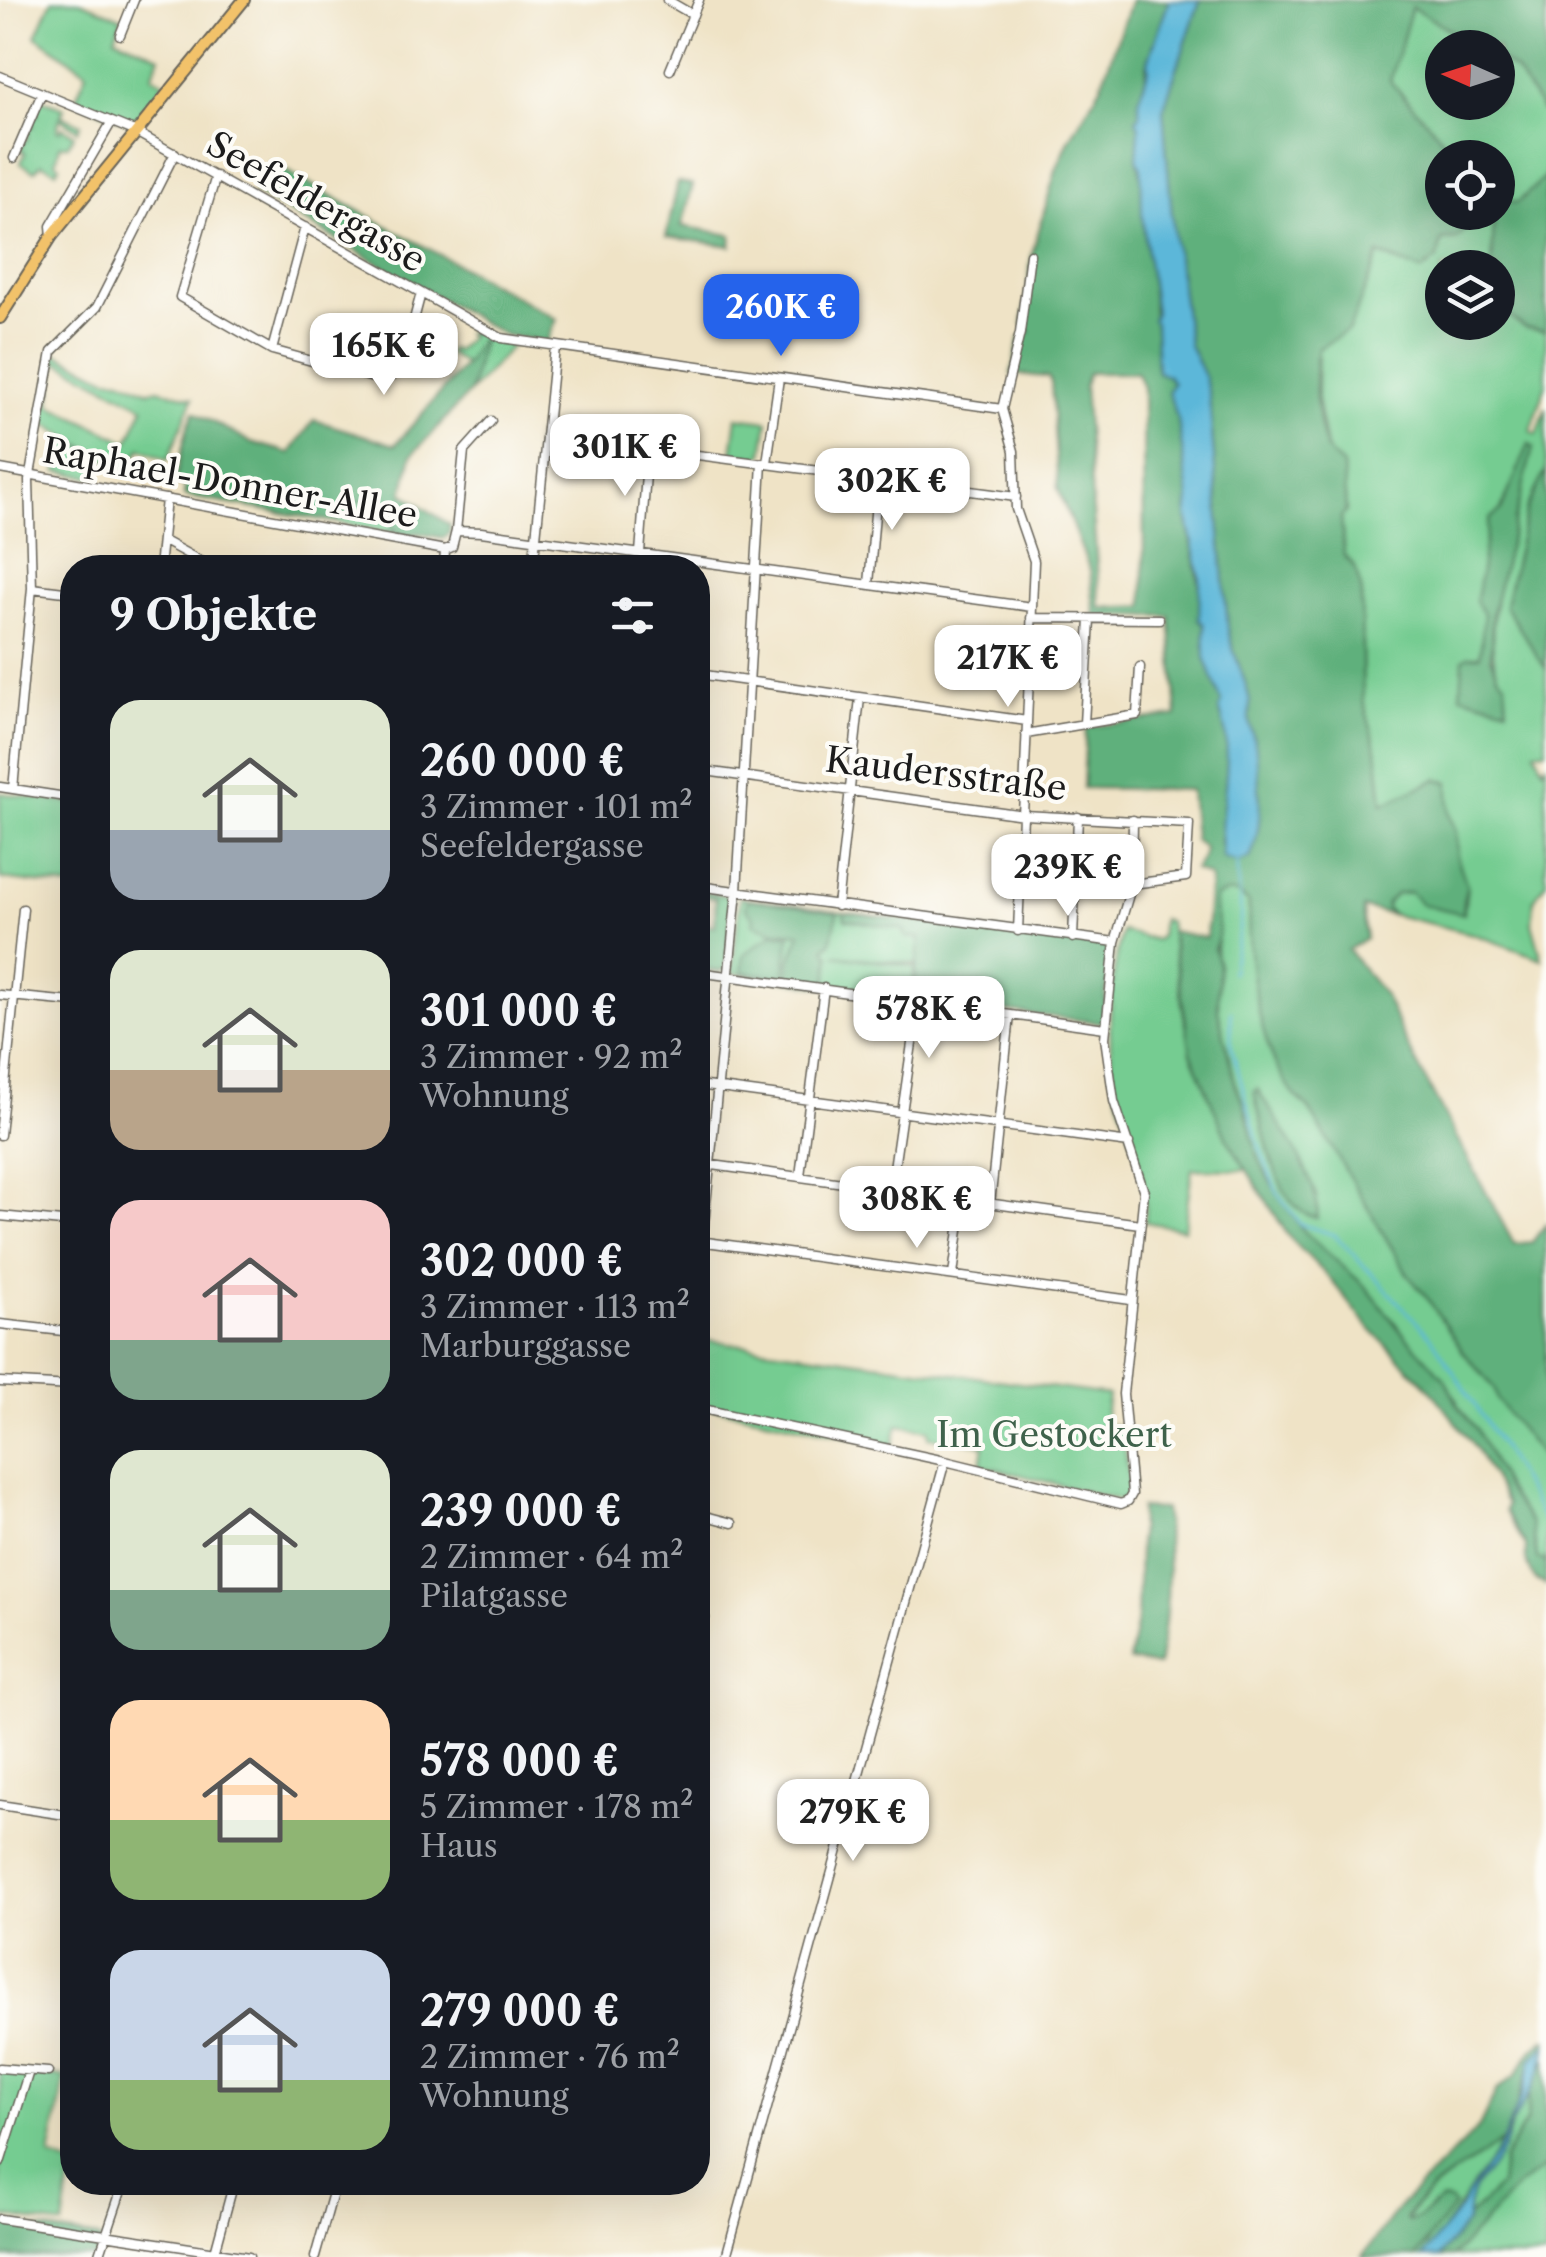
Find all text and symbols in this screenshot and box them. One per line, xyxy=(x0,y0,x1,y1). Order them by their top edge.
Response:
north arrow xyxy=(1425,30,1515,120)
map controls xyxy=(1425,30,1515,340)
street label: Seefeldergasse xyxy=(200,122,433,281)
button: locate xyxy=(1425,140,1515,230)
button: layers xyxy=(1425,250,1515,340)
pin: 260K € xyxy=(700,274,862,359)
text: 260K € xyxy=(725,287,837,326)
pin: 165K € xyxy=(303,313,465,398)
text: 165K € xyxy=(332,326,436,365)
pin: 301K € xyxy=(544,414,706,499)
text: 301K € xyxy=(572,427,678,466)
street label: Raphael-Donner-Allee xyxy=(39,428,421,537)
pin: 302K € xyxy=(811,448,973,533)
text: 302K € xyxy=(837,461,947,500)
icon: filters xyxy=(605,588,660,643)
text: 9 Objekte xyxy=(110,589,317,641)
pin: 217K € xyxy=(927,625,1089,710)
text: 217K € xyxy=(956,638,1060,677)
text: 260 000 € xyxy=(420,735,625,787)
street label: Kaudersstraße xyxy=(823,737,1069,810)
icon: home xyxy=(190,740,310,860)
text: 3 Zimmer · 101 m² xyxy=(420,787,693,826)
text: Seefeldergasse xyxy=(420,826,644,865)
pin: 239K € xyxy=(987,834,1149,919)
text: 239K € xyxy=(1013,847,1123,886)
pin: 578K € xyxy=(848,976,1010,1061)
text: 301 000 € xyxy=(420,985,617,1037)
text: 578K € xyxy=(875,989,983,1028)
icon: home xyxy=(190,990,310,1110)
text: 3 Zimmer · 92 m² xyxy=(420,1037,682,1076)
text: Wohnung xyxy=(420,1076,569,1115)
pin: 308K € xyxy=(836,1166,998,1251)
text: 308K € xyxy=(861,1179,973,1218)
text: 302 000 € xyxy=(420,1235,623,1287)
icon: home xyxy=(190,1240,310,1360)
text: 3 Zimmer · 113 m² xyxy=(420,1287,690,1326)
text: Marburggasse xyxy=(420,1326,631,1365)
park label: Im Gestockert xyxy=(936,1413,1172,1456)
text: 239 000 € xyxy=(420,1485,622,1537)
icon: home xyxy=(190,1490,310,1610)
text: 2 Zimmer · 64 m² xyxy=(420,1537,683,1576)
text: Pilatgasse xyxy=(420,1576,568,1615)
text: 578 000 € xyxy=(420,1735,619,1787)
icon: home xyxy=(190,1740,310,1860)
pin: 279K € xyxy=(772,1779,934,1864)
text: 5 Zimmer · 178 m² xyxy=(420,1787,693,1826)
text: 279K € xyxy=(799,1792,907,1831)
text: Haus xyxy=(420,1826,498,1865)
text: 279 000 € xyxy=(420,1985,620,2037)
icon: home xyxy=(190,1990,310,2110)
text: 2 Zimmer · 76 m² xyxy=(420,2037,680,2076)
text: Wohnung xyxy=(420,2076,569,2115)

